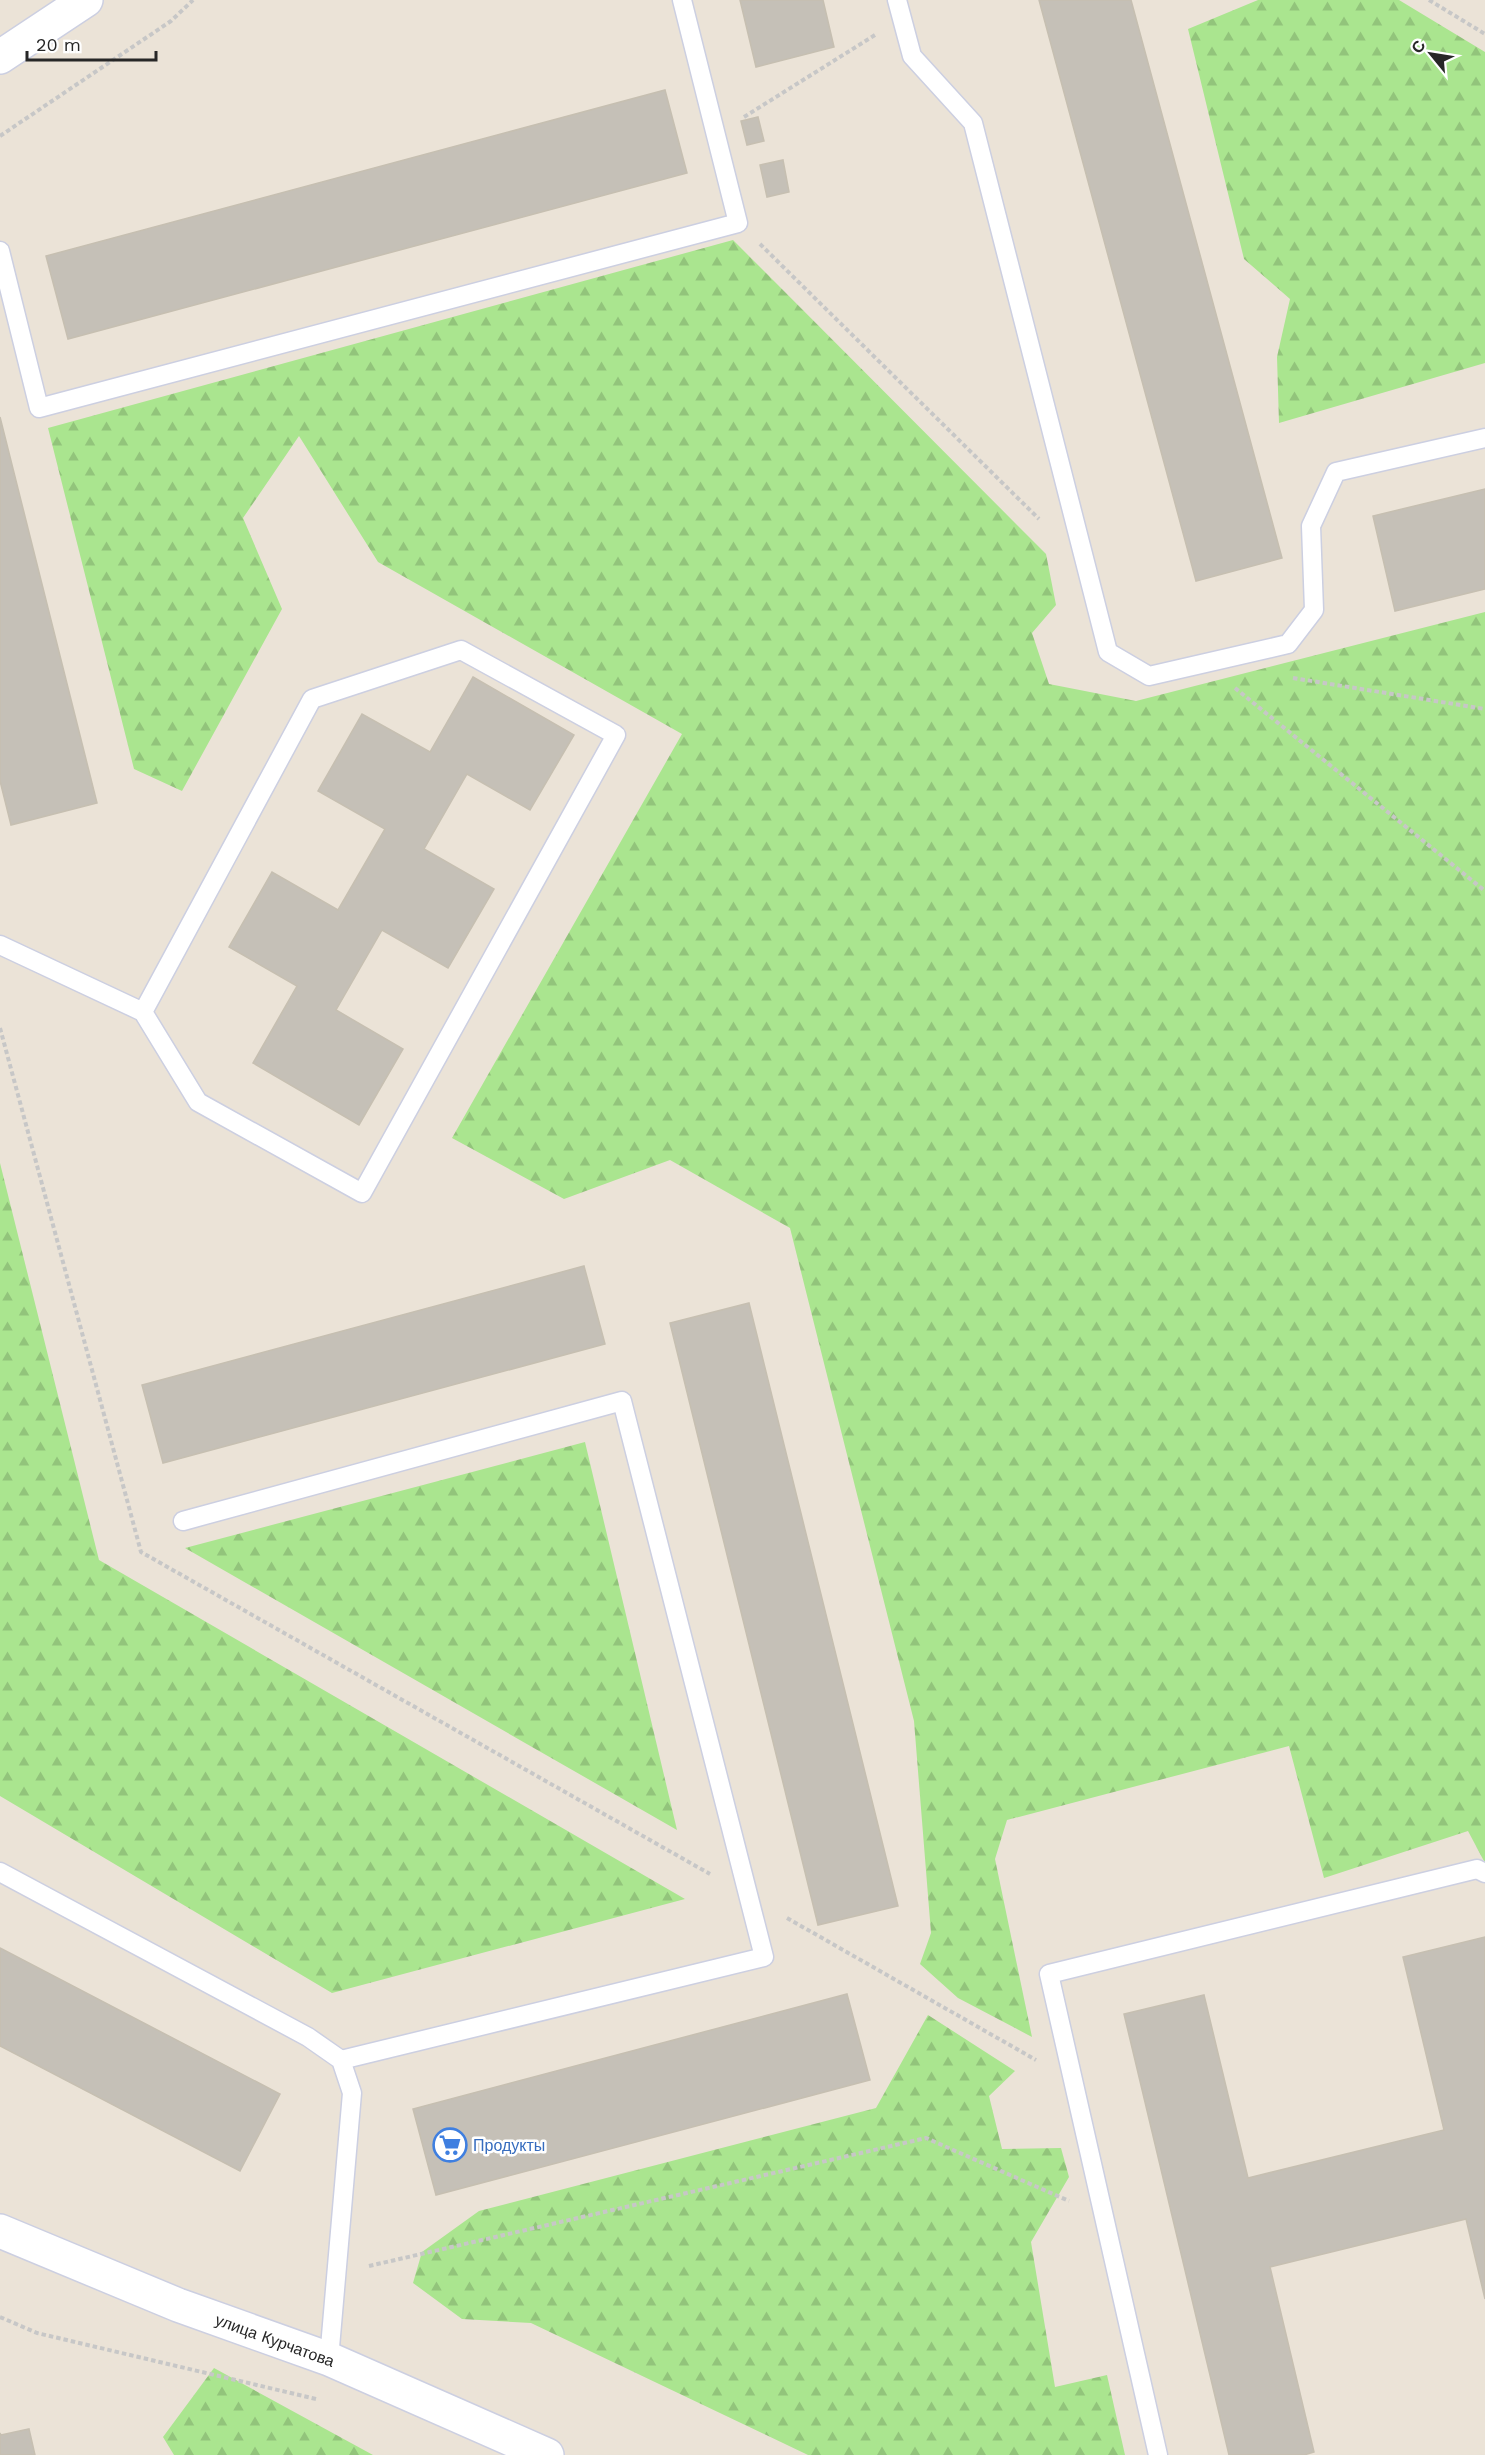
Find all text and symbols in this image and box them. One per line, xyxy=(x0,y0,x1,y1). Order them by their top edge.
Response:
scale bar xyxy=(27,24,156,62)
north arrow xyxy=(1401,24,1461,84)
text: 20 m xyxy=(36,34,81,55)
text: С xyxy=(1407,37,1430,57)
supermarket icon: Продукты xyxy=(432,2127,468,2163)
place label: Продукты xyxy=(473,2136,545,2155)
street label: улица Курчатова xyxy=(213,2310,337,2371)

